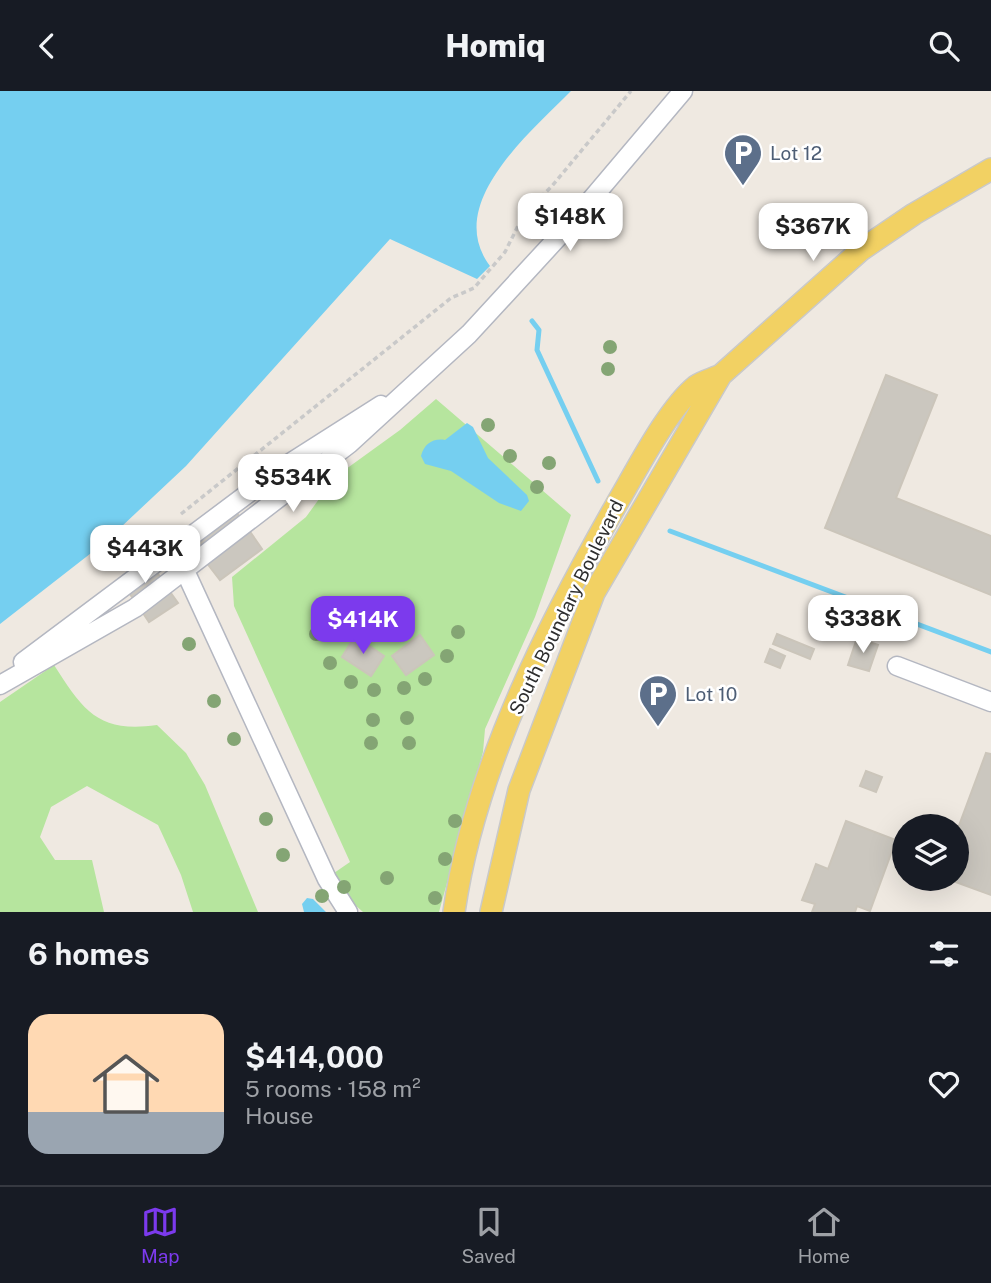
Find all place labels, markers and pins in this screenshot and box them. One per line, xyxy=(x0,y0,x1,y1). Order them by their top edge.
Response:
parking icon: Lot 12 xyxy=(722,132,764,187)
place label: Lot 12 xyxy=(770,142,822,164)
pin: $148K xyxy=(521,193,619,253)
pin: $367K xyxy=(764,204,862,263)
pin: $534K xyxy=(244,455,342,514)
pin: $443K xyxy=(96,525,194,585)
pin: $338K xyxy=(814,595,912,655)
pin: $414K xyxy=(314,596,412,656)
parking icon: Lot 10 xyxy=(637,673,679,728)
place label: Lot 10 xyxy=(685,683,737,705)

